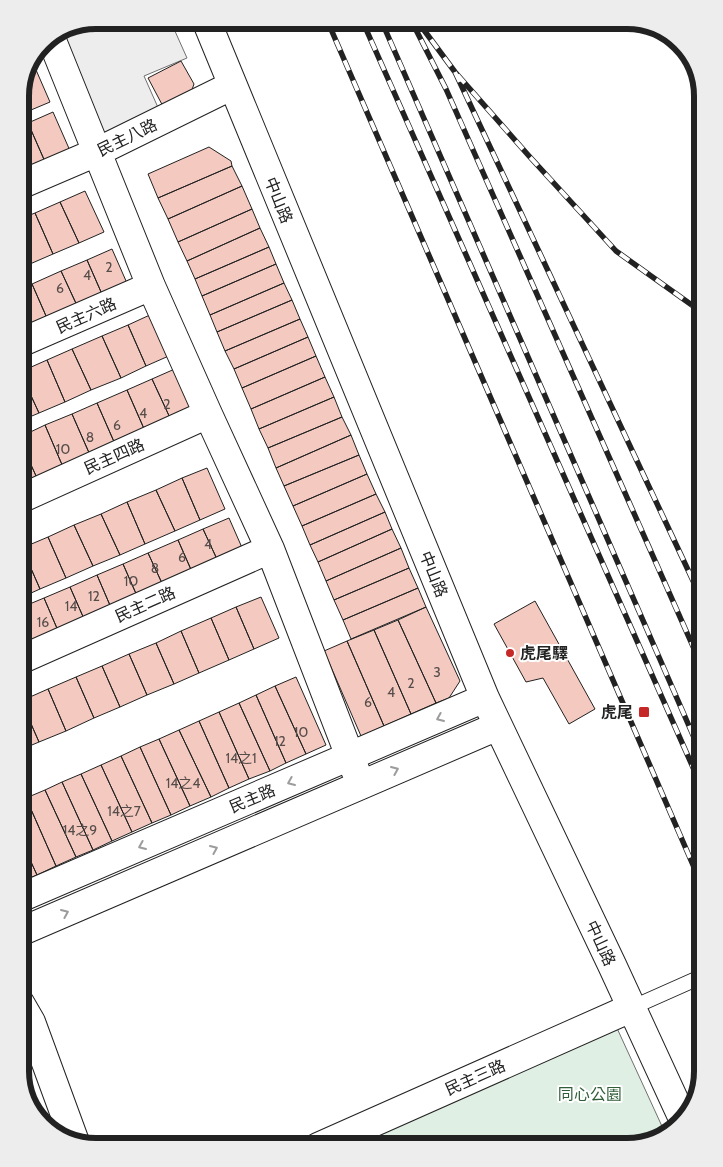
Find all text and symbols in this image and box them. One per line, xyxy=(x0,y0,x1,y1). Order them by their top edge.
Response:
street label: 民主八路 xyxy=(94,115,160,160)
street label: 中山路 xyxy=(261,174,296,226)
house number: 2 xyxy=(105,258,113,276)
house number: 4 xyxy=(83,266,91,284)
house number: 6 xyxy=(56,279,64,297)
street label: 民主六路 xyxy=(53,294,119,337)
house number: 2 xyxy=(163,395,171,413)
house number: 4 xyxy=(139,404,147,422)
house number: 6 xyxy=(113,416,121,434)
house number: 8 xyxy=(86,428,94,446)
street label: 民主四路 xyxy=(81,435,147,478)
house number: 10 xyxy=(56,440,70,458)
house number: 4 xyxy=(204,535,212,553)
house number: 6 xyxy=(178,548,186,566)
street label: 中山路 xyxy=(416,548,451,600)
house number: 8 xyxy=(151,559,159,577)
house number: 10 xyxy=(124,572,138,590)
street label: 民主二路 xyxy=(112,583,178,626)
house number: 12 xyxy=(88,587,100,605)
house number: 14 xyxy=(65,597,77,615)
house number: 16 xyxy=(37,613,49,631)
place label: 虎尾驛 xyxy=(520,644,568,663)
marker: 虎尾驛 xyxy=(504,647,516,659)
house number: 3 xyxy=(433,663,441,681)
house number: 2 xyxy=(407,674,415,692)
house number: 4 xyxy=(387,683,395,701)
house number: 6 xyxy=(364,693,372,711)
place label: 虎尾 xyxy=(601,703,633,722)
marker: 虎尾 xyxy=(637,705,651,719)
one-way arrow xyxy=(436,711,445,722)
house number: 10 xyxy=(294,723,308,741)
house number: 12 xyxy=(274,732,286,750)
house number: 14之1 xyxy=(225,749,257,767)
one-way arrow xyxy=(390,766,399,777)
house number: 14之4 xyxy=(166,774,200,792)
one-way arrow xyxy=(287,775,296,786)
street label: 民主路 xyxy=(226,780,278,817)
house number: 14之7 xyxy=(107,802,141,820)
house number: 14之9 xyxy=(63,821,97,839)
one-way arrow xyxy=(138,840,147,851)
one-way arrow xyxy=(209,844,218,855)
one-way arrow xyxy=(60,909,69,919)
street label: 中山路 xyxy=(582,917,619,969)
street label: 民主三路 xyxy=(442,1056,508,1099)
park label: 同心公園 xyxy=(558,1085,622,1104)

